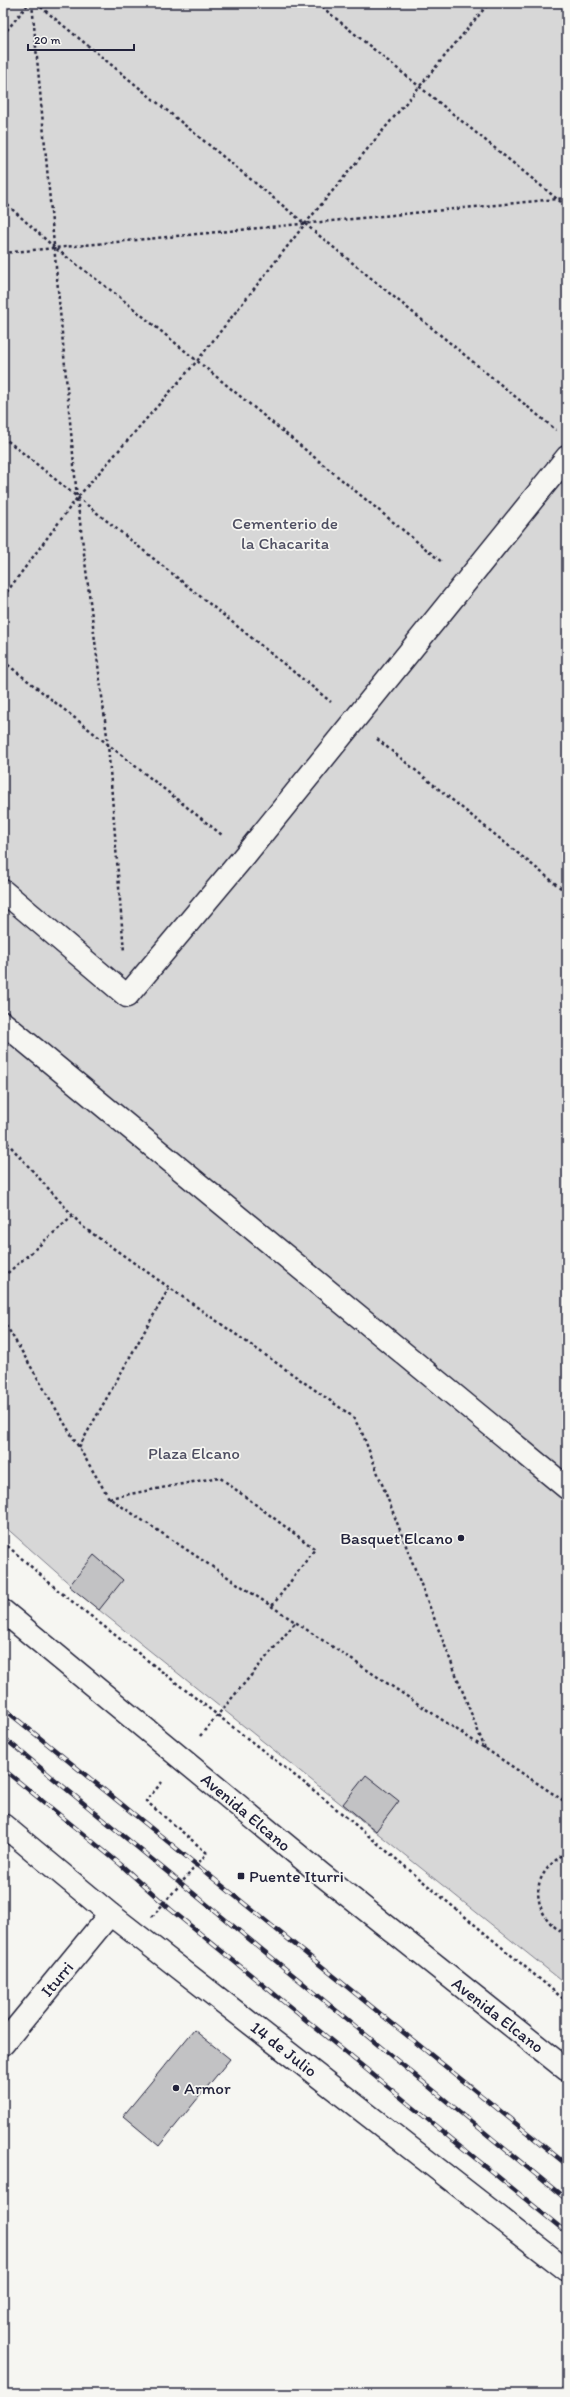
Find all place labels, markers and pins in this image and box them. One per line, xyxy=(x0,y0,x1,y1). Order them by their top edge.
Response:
place label: Basquet Elcano xyxy=(340,1528,453,1548)
marker: Basquet Elcano xyxy=(456,1533,466,1543)
place label: Puente Iturri xyxy=(249,1866,344,1886)
marker: Puente Iturri xyxy=(236,1871,246,1881)
place label: Armor xyxy=(184,2078,231,2098)
marker: Armor xyxy=(171,2083,181,2093)

